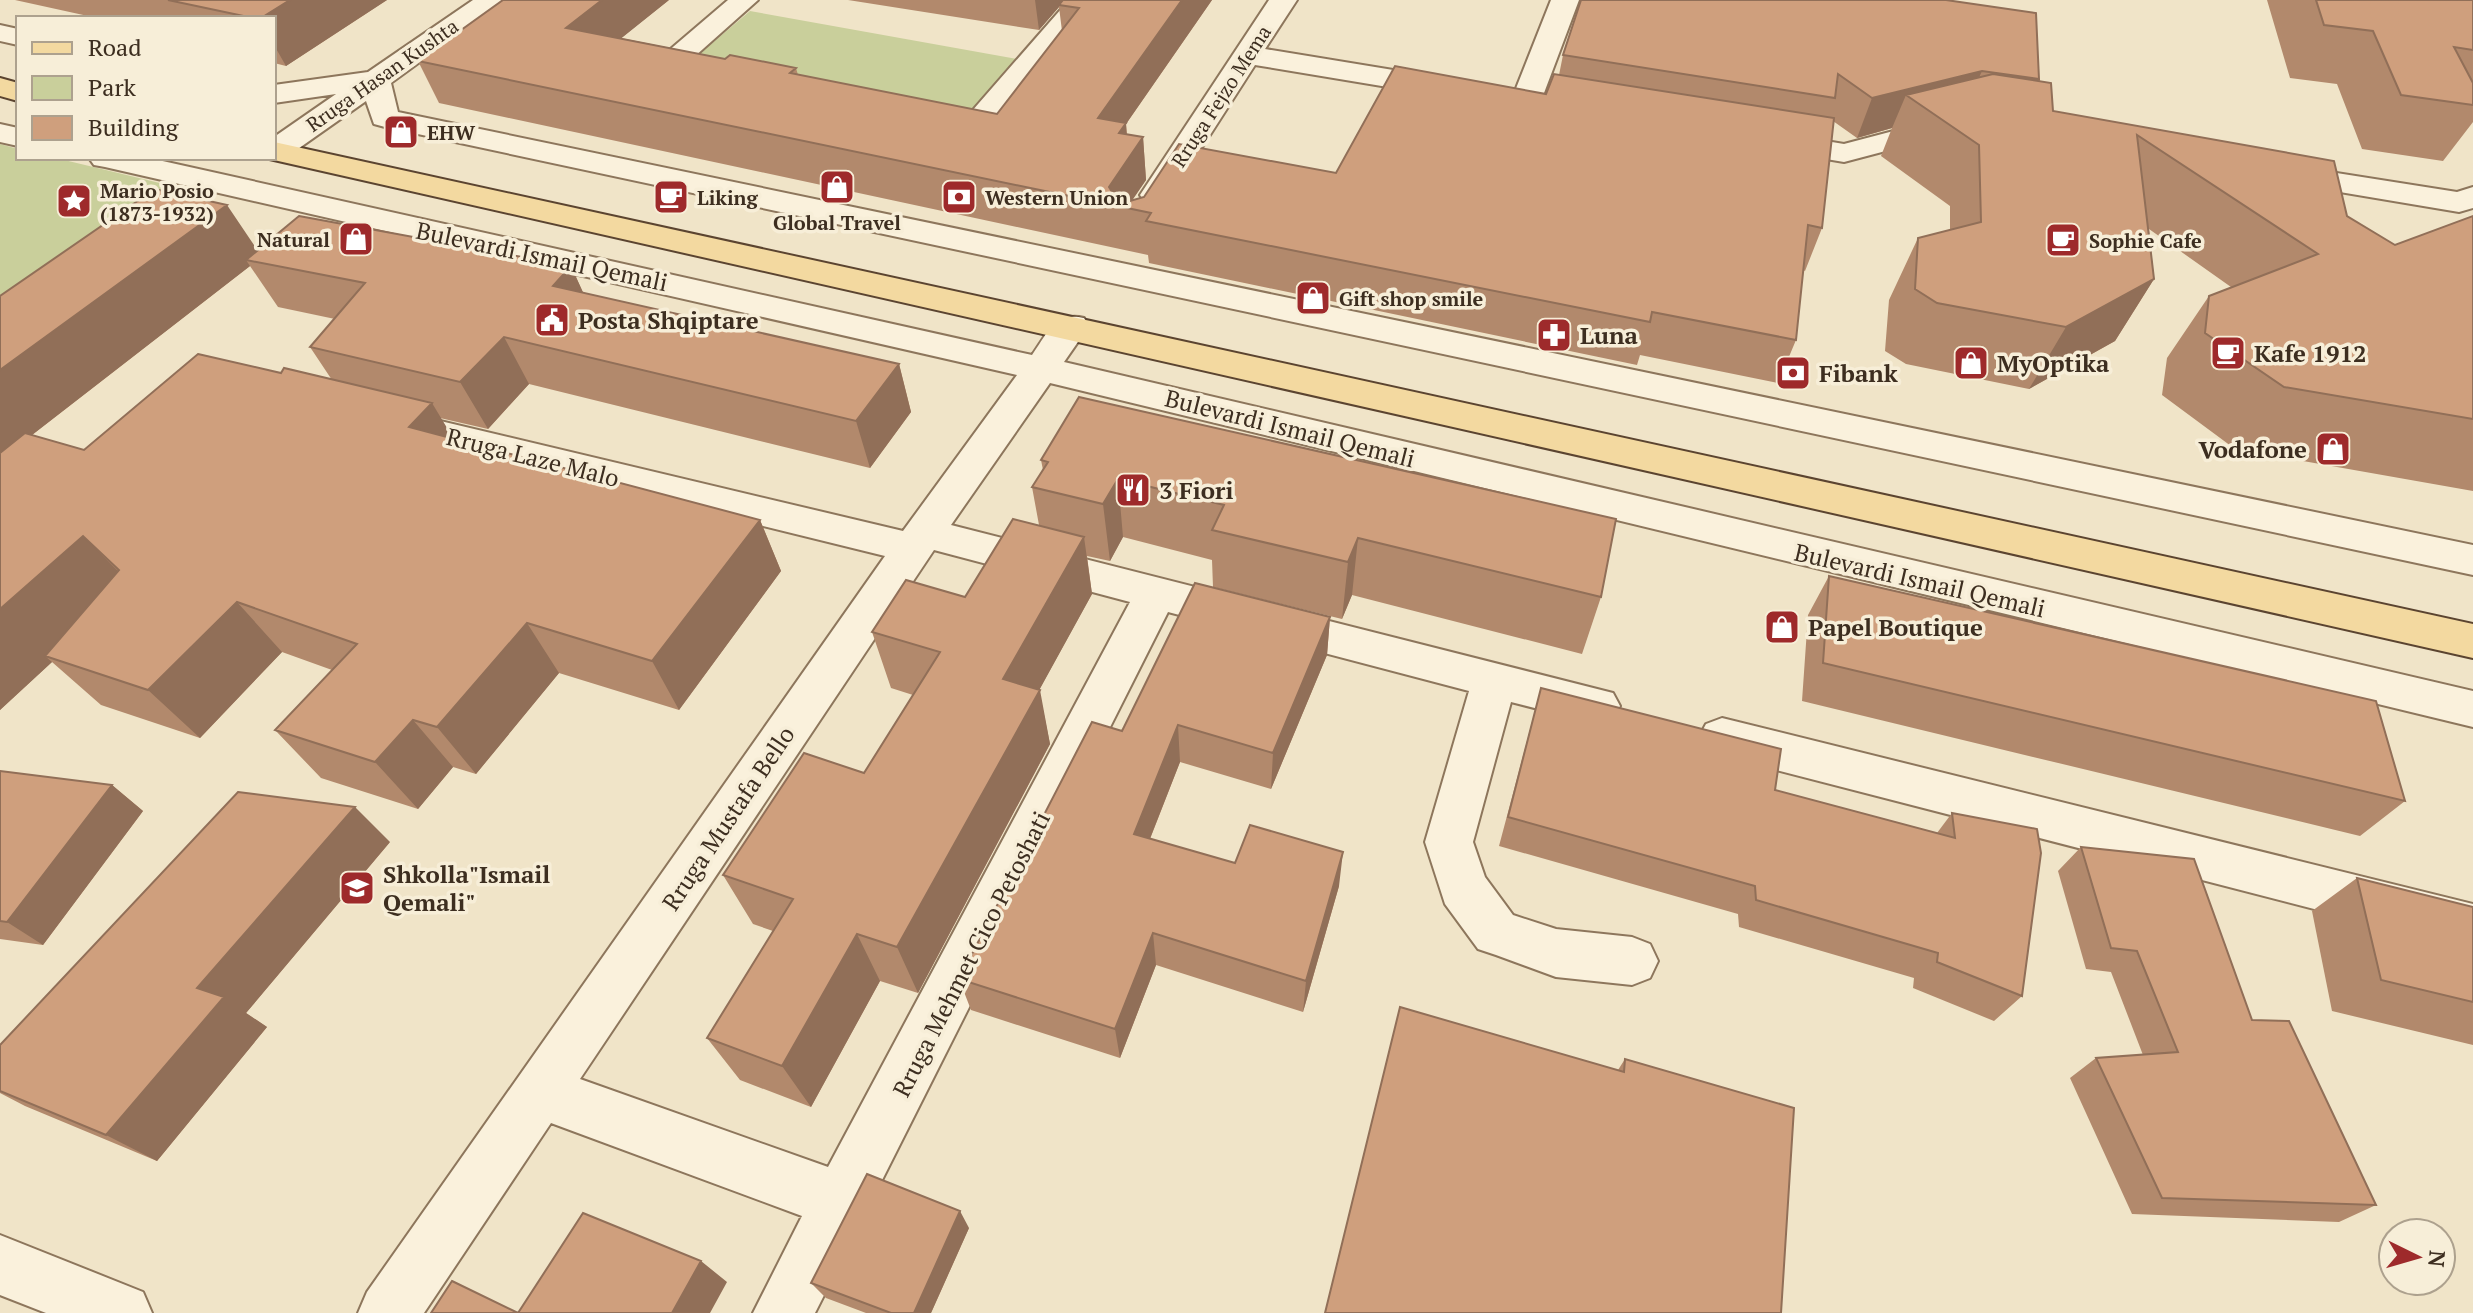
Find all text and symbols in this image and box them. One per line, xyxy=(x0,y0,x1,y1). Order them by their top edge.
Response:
street label: Rruga Hasan Kushta xyxy=(301,12,463,138)
legend xyxy=(16,16,276,160)
street label: Rruga Fejzo Mema xyxy=(1165,20,1277,172)
text: Road xyxy=(88,31,142,63)
text: Park xyxy=(88,71,137,103)
text: Building xyxy=(88,111,179,143)
shop icon: EHW xyxy=(382,113,420,151)
place label: EHW xyxy=(427,119,475,146)
shop icon: Global Travel xyxy=(818,168,856,206)
place label: Mario Posio (1873-1932) xyxy=(100,177,214,227)
cafe icon: Liking xyxy=(652,178,690,216)
bank icon: Western Union xyxy=(940,178,978,216)
place icon: Mario Posio (1873-1932) xyxy=(55,182,93,220)
place label: Liking xyxy=(697,184,758,211)
place label: Western Union xyxy=(985,184,1128,211)
place label: Global Travel xyxy=(773,209,901,236)
street label: Bulevardi Ismail Qemali xyxy=(413,214,671,298)
shop icon: Natural xyxy=(337,220,375,258)
cafe icon: Sophie Cafe xyxy=(2044,221,2082,259)
place label: Natural xyxy=(257,226,330,253)
place label: Sophie Cafe xyxy=(2089,227,2202,254)
shop icon: Gift shop smile xyxy=(1294,279,1332,317)
place label: Gift shop smile xyxy=(1339,285,1484,312)
public building icon: Posta Shqiptare xyxy=(533,301,571,339)
place label: Posta Shqiptare xyxy=(578,304,759,336)
pharmacy icon: Luna xyxy=(1535,316,1573,354)
place label: Luna xyxy=(1580,319,1638,351)
cafe icon: Kafe 1912 xyxy=(2209,334,2247,372)
place label: Kafe 1912 xyxy=(2254,337,2367,369)
shop icon: MyOptika xyxy=(1952,344,1990,382)
place label: MyOptika xyxy=(1997,347,2110,379)
bank icon: Fibank xyxy=(1774,354,1812,392)
place label: Fibank xyxy=(1819,357,1898,389)
street label: Bulevardi Ismail Qemali xyxy=(1162,381,1418,475)
street label: Rruga Laze Malo xyxy=(443,420,623,494)
shop icon: Vodafone xyxy=(2314,430,2352,468)
place label: Vodafone xyxy=(2199,433,2307,465)
restaurant icon: 3 Fiori xyxy=(1114,471,1152,509)
place label: 3 Fiori xyxy=(1159,474,1233,506)
street label: Bulevardi Ismail Qemali xyxy=(1792,536,2048,624)
shop icon: Papel Boutique xyxy=(1763,608,1801,646)
place label: Papel Boutique xyxy=(1808,611,1983,643)
street label: Rruga Mustafa Bello xyxy=(654,720,802,916)
street label: Rruga Mehmet Cico Petoshati xyxy=(885,806,1057,1102)
place label: Shkolla"Ismail Qemali" xyxy=(383,858,550,918)
school or university icon: Shkolla"Ismail Qemali" xyxy=(338,869,376,907)
north arrow xyxy=(2377,1217,2457,1297)
text: N xyxy=(2422,1249,2453,1269)

